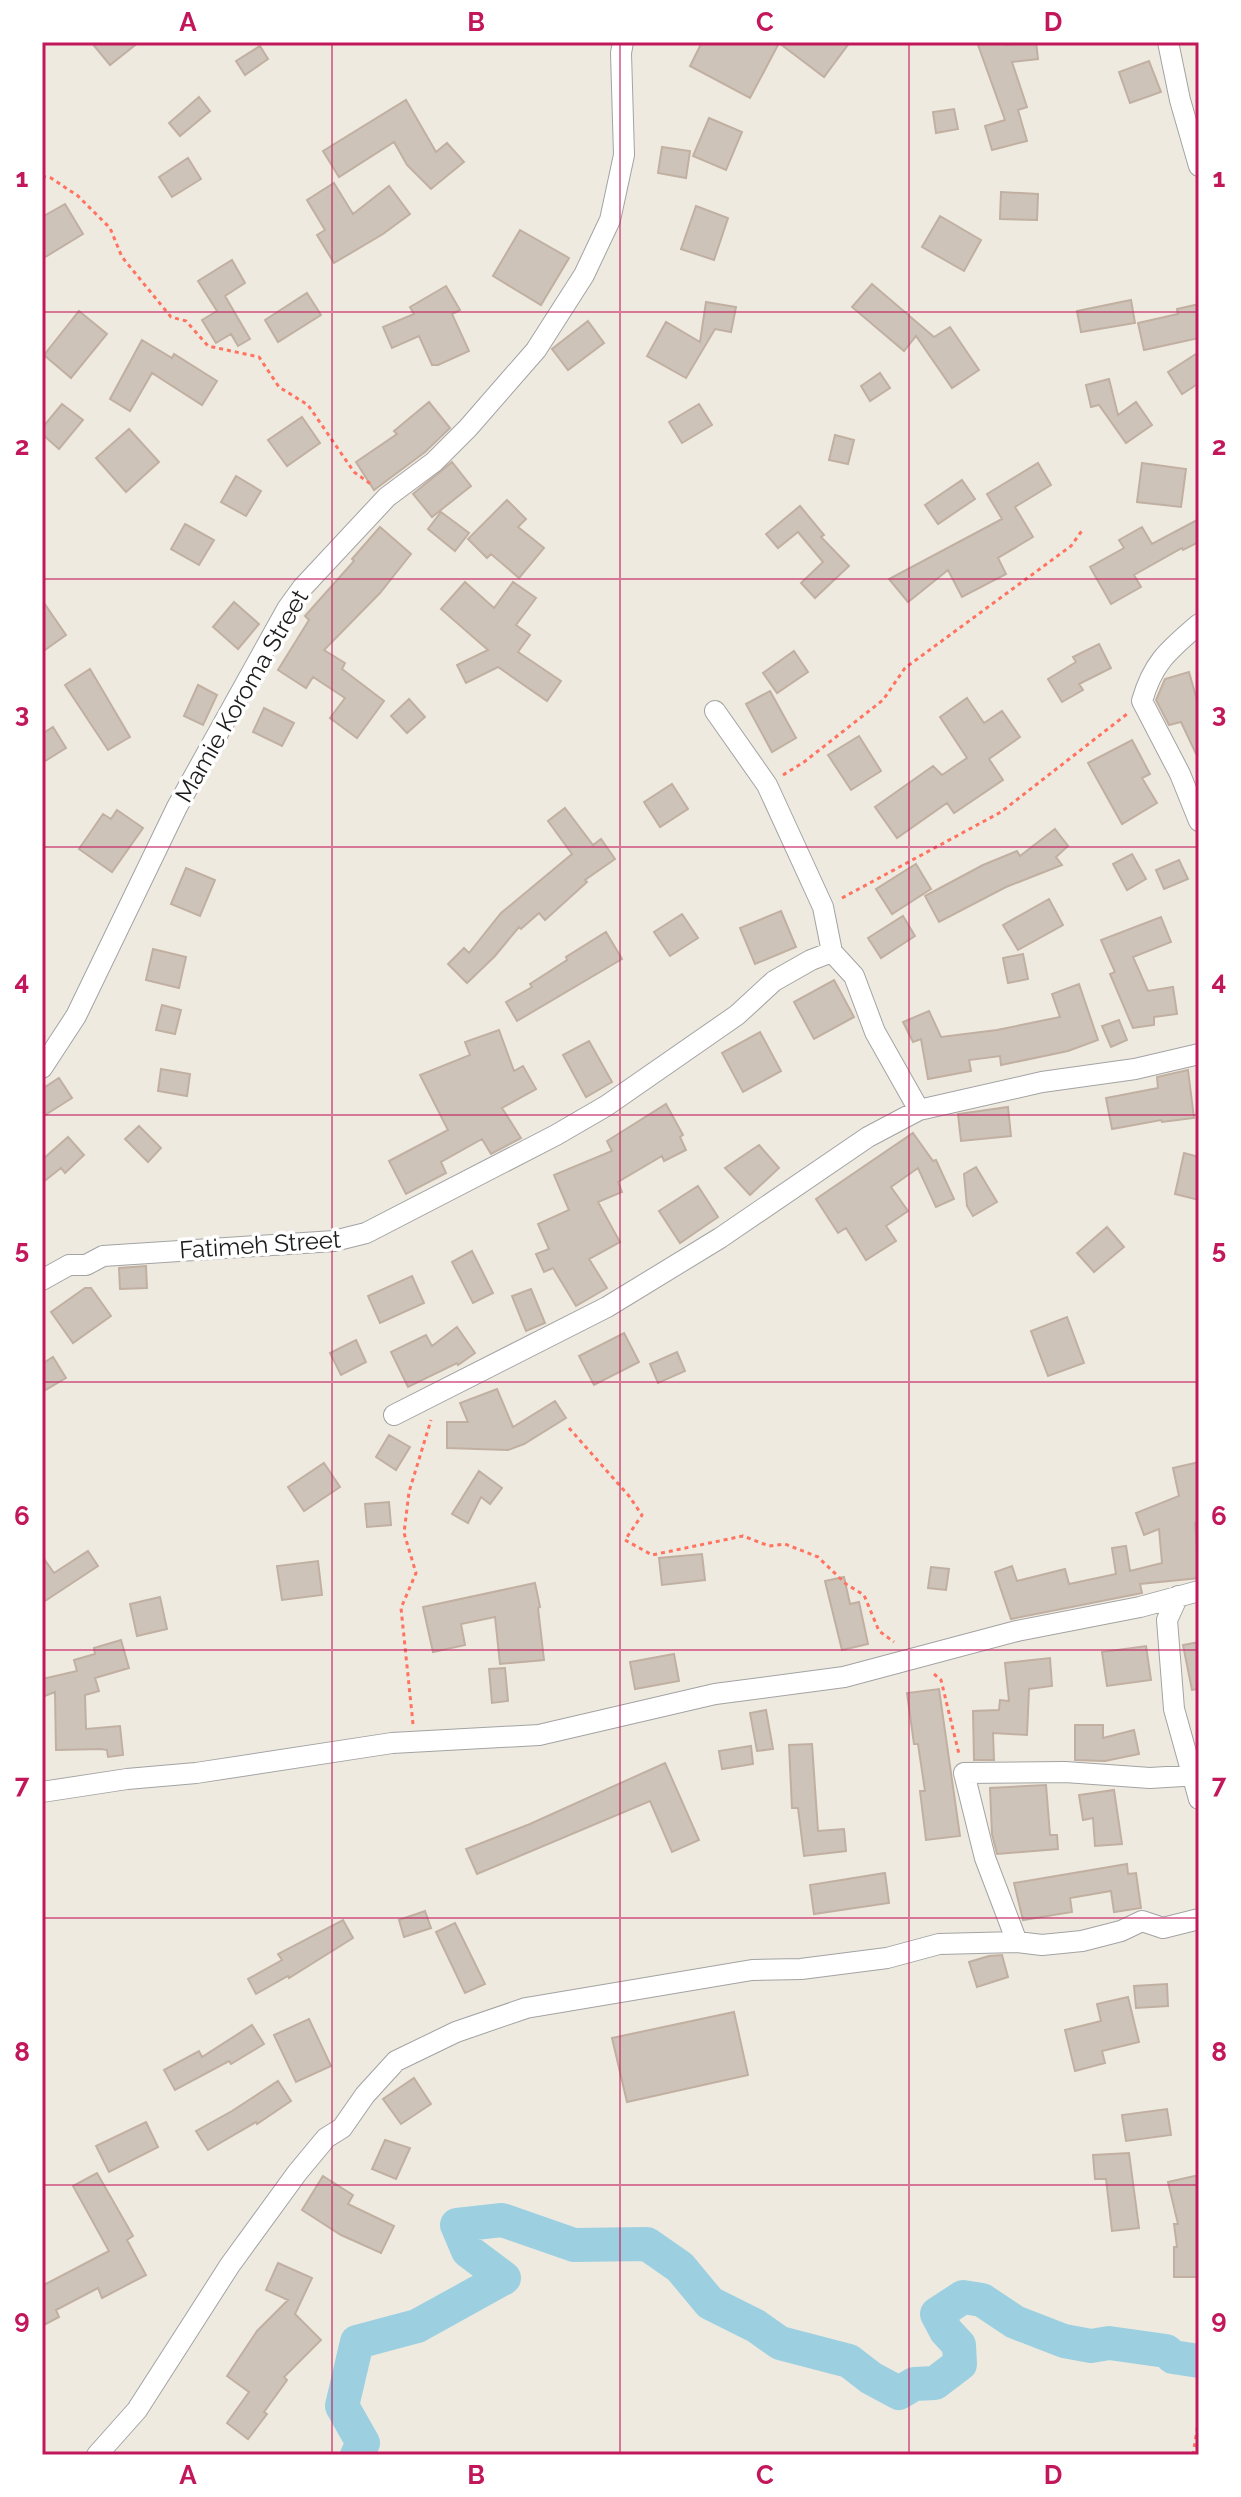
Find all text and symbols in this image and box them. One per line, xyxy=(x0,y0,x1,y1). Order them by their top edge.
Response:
text: A xyxy=(179,7,197,37)
text: B xyxy=(467,7,485,37)
text: C xyxy=(756,7,774,37)
text: D xyxy=(1044,7,1062,37)
text: 1 xyxy=(16,163,29,193)
text: 1 xyxy=(1213,163,1226,193)
text: 2 xyxy=(15,431,29,461)
text: 2 xyxy=(1212,431,1226,461)
street label: Mamie Koroma Street xyxy=(169,584,314,807)
text: 3 xyxy=(15,698,29,728)
text: 3 xyxy=(1212,698,1226,728)
text: 4 xyxy=(15,966,29,996)
text: 4 xyxy=(1212,966,1226,996)
street label: Fatimeh Street xyxy=(178,1224,342,1265)
text: 5 xyxy=(15,1234,29,1264)
text: 5 xyxy=(1212,1234,1226,1264)
text: 6 xyxy=(14,1501,30,1531)
text: 6 xyxy=(1211,1501,1227,1531)
text: 7 xyxy=(15,1769,30,1799)
text: 7 xyxy=(1212,1769,1227,1799)
text: 8 xyxy=(14,2037,30,2067)
text: 8 xyxy=(1211,2037,1227,2067)
text: 9 xyxy=(14,2304,30,2334)
text: 9 xyxy=(1211,2304,1227,2334)
text: A xyxy=(179,2460,197,2490)
text: B xyxy=(467,2460,485,2490)
text: C xyxy=(756,2460,774,2490)
text: D xyxy=(1044,2460,1062,2490)

